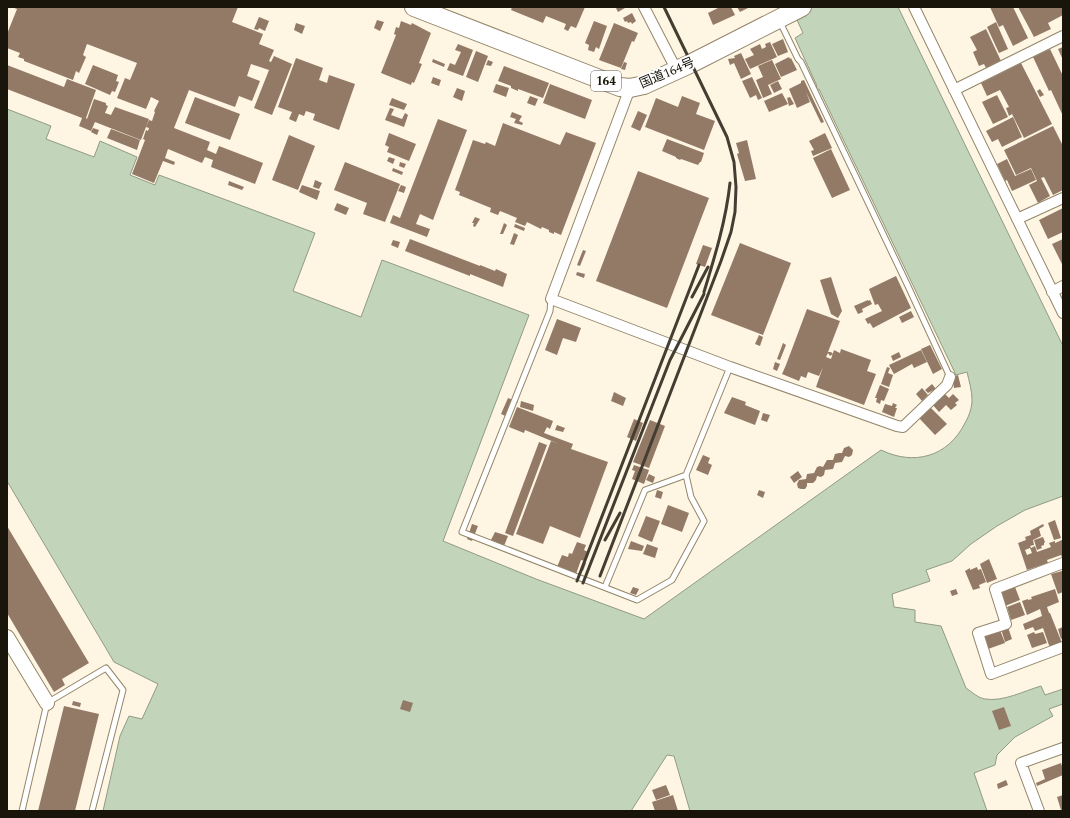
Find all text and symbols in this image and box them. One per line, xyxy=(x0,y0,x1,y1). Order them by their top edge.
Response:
street label: 国道164号 xyxy=(636,52,698,94)
road number: 164 xyxy=(591,71,621,91)

